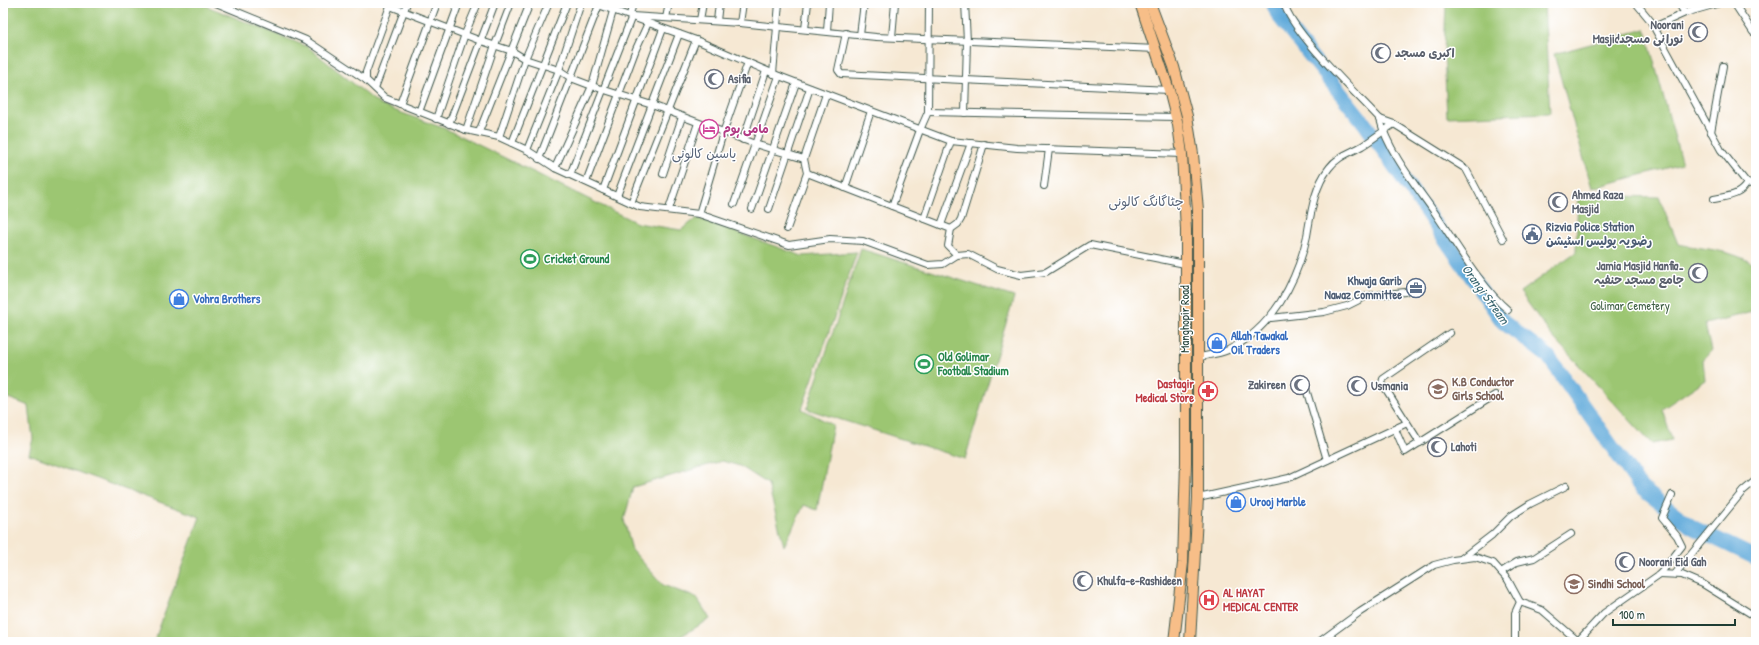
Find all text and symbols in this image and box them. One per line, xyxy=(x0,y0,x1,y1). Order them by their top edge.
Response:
place label: Noorani Masjidنورانی مسجد xyxy=(1593,16,1684,47)
mosque icon: Noorani Masjidنورانی مسجد xyxy=(1687,21,1709,43)
mosque icon: اکبری مسجد xyxy=(1370,42,1392,64)
place label: اکبری مسجد xyxy=(1395,44,1455,61)
mosque icon: Asifia xyxy=(703,68,725,90)
place label: Asifia xyxy=(728,70,751,87)
hotel icon: مامی ہوم xyxy=(698,118,720,140)
place label: مامی ہوم xyxy=(723,120,769,138)
district label: یاسین کالونی xyxy=(672,144,736,163)
place label: Ahmed Raza Masjid xyxy=(1572,186,1624,217)
mosque icon: Ahmed Raza Masjid xyxy=(1547,191,1569,213)
district label: چٹاگانگ کالونی xyxy=(1108,192,1184,211)
place label: Rizvia Police Station رضویہ پولیس اسٹیشن xyxy=(1546,218,1652,249)
public building icon: Rizvia Police Station رضویہ پولیس اسٹیشن xyxy=(1521,223,1543,245)
sports icon: Cricket Ground xyxy=(519,248,541,270)
place label: Cricket Ground xyxy=(544,250,610,267)
place label: Jamia Masjid Hanfia۔ جامع مسجد حنفیہ xyxy=(1594,257,1684,289)
water label: Orangi Stream xyxy=(1457,261,1514,329)
mosque icon: Jamia Masjid Hanfia۔ جامع مسجد حنفیہ xyxy=(1687,262,1709,284)
place label: Khwaja Garib Nawaz Committee xyxy=(1325,272,1402,303)
office icon: Khwaja Garib Nawaz Committee xyxy=(1405,277,1427,299)
street label: Manghopir Road xyxy=(1176,285,1193,353)
shop icon: Vohra Brothers xyxy=(168,288,190,310)
place label: Vohra Brothers xyxy=(193,290,261,307)
park label: Golimar Cemetery xyxy=(1590,297,1670,314)
place label: Allah Tawakal Oil Traders xyxy=(1231,327,1289,358)
shop icon: Allah Tawakal Oil Traders xyxy=(1206,332,1228,354)
place label: Old Golimar Football Stadium xyxy=(937,348,1009,379)
sports icon: Old Golimar Football Stadium xyxy=(913,353,935,375)
place label: K.B Conductor Girls School xyxy=(1452,373,1515,404)
mosque icon: Zakireen xyxy=(1289,374,1311,396)
place label: Dastagir Medical Store xyxy=(1136,375,1194,406)
mosque icon: Usmania xyxy=(1346,375,1368,397)
place label: Zakireen xyxy=(1248,376,1287,393)
place label: Usmania xyxy=(1371,377,1408,394)
school or university icon: K.B Conductor Girls School xyxy=(1427,378,1449,400)
pharmacy icon: Dastagir Medical Store xyxy=(1197,380,1219,402)
mosque icon: Lahoti xyxy=(1426,436,1448,458)
place label: Lahoti xyxy=(1451,438,1477,455)
shop icon: Urooj Marble xyxy=(1225,491,1247,513)
place label: Urooj Marble xyxy=(1250,493,1306,510)
mosque icon: Noorani Eid Gah xyxy=(1614,551,1636,573)
place label: Noorani Eid Gah xyxy=(1639,553,1707,570)
mosque icon: Khulfa-e-Rashideen xyxy=(1072,570,1094,592)
place label: Khulfa-e-Rashideen xyxy=(1097,572,1183,589)
school or university icon: Sindhi School xyxy=(1563,573,1585,595)
place label: Sindhi School xyxy=(1588,575,1646,592)
place label: AL HAYAT MEDICAL CENTER xyxy=(1223,584,1299,615)
hospital icon: AL HAYAT MEDICAL CENTER xyxy=(1198,589,1220,611)
scale bar xyxy=(1613,601,1735,627)
text: 100 m xyxy=(1619,606,1645,623)

